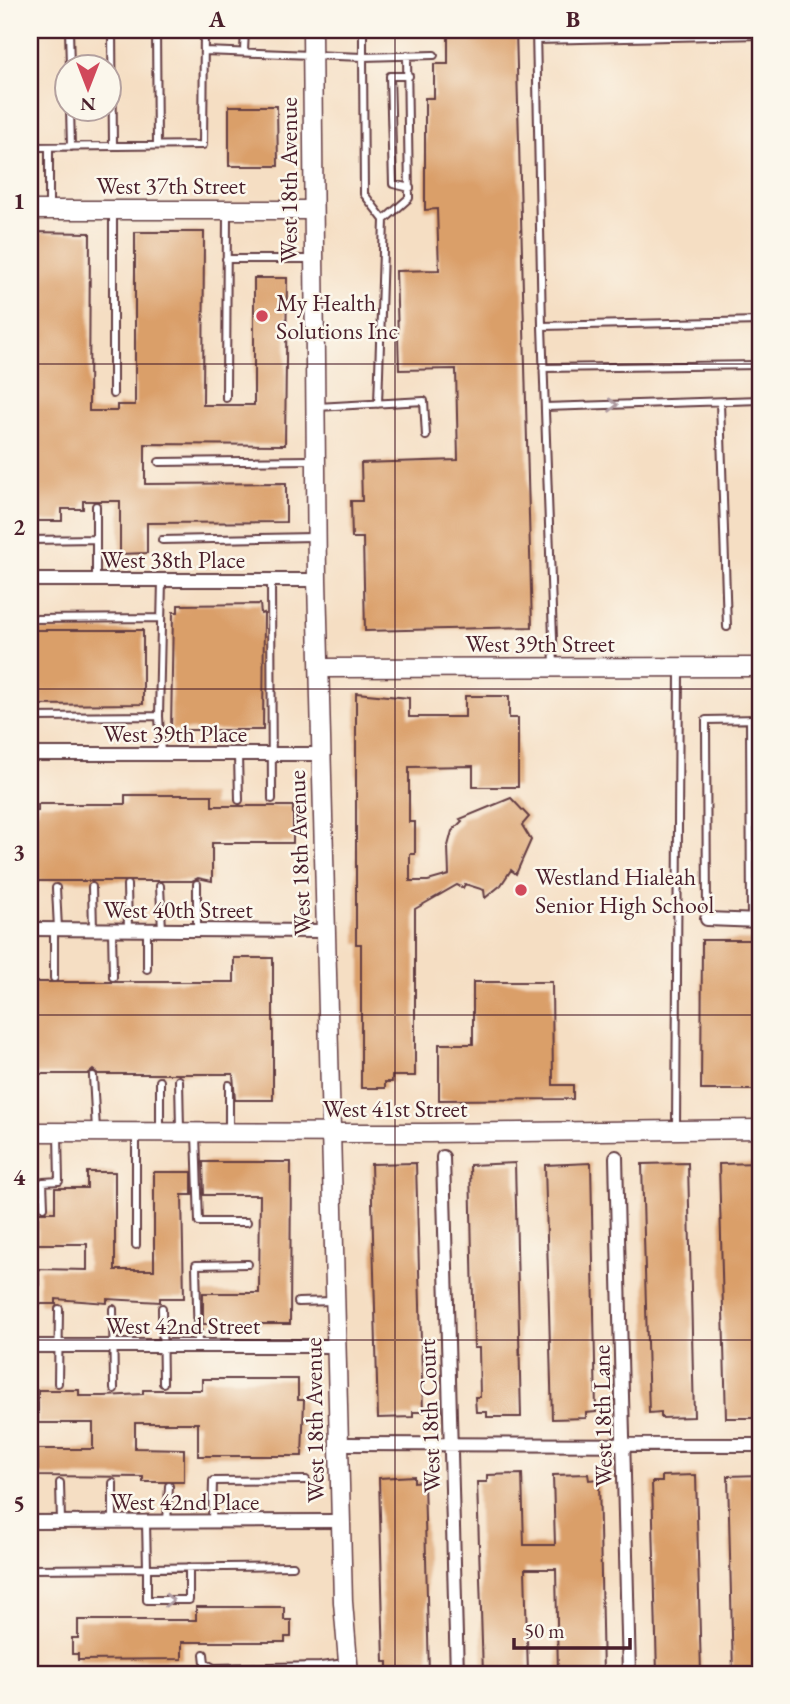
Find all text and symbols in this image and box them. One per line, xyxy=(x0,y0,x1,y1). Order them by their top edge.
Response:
text: A xyxy=(208,4,226,34)
text: B xyxy=(566,4,580,34)
north arrow xyxy=(52,52,122,122)
text: N xyxy=(80,92,96,117)
street label: West 18th Avenue xyxy=(273,97,304,263)
street label: West 37th Street xyxy=(96,170,246,201)
text: 1 xyxy=(13,186,25,216)
place label: My Health Solutions Inc xyxy=(276,287,398,346)
marker: My Health Solutions Inc xyxy=(254,308,270,324)
one-way arrow xyxy=(608,397,619,413)
text: 2 xyxy=(13,512,25,542)
street label: West 38th Place xyxy=(101,544,245,575)
street label: West 39th Street xyxy=(465,628,615,659)
street label: West 39th Place xyxy=(103,718,247,749)
street label: West 18th Avenue xyxy=(281,770,317,936)
text: 3 xyxy=(13,837,25,867)
place label: Westland Hialeah Senior High School xyxy=(535,861,714,920)
marker: Westland Hialeah Senior High School xyxy=(513,882,529,898)
street label: West 40th Street xyxy=(103,894,253,925)
street label: West 41st Street xyxy=(323,1093,468,1124)
text: 4 xyxy=(13,1162,26,1192)
street label: West 42nd Street xyxy=(106,1310,261,1341)
street label: West 18th Avenue xyxy=(297,1337,331,1503)
street label: West 18th Court xyxy=(411,1338,447,1493)
street label: West 18th Lane xyxy=(585,1345,619,1487)
street label: West 42nd Place xyxy=(111,1486,259,1517)
text: 5 xyxy=(13,1488,25,1518)
one-way arrow xyxy=(164,1592,175,1608)
scale bar xyxy=(514,1606,629,1650)
text: 50 m xyxy=(524,1617,565,1644)

